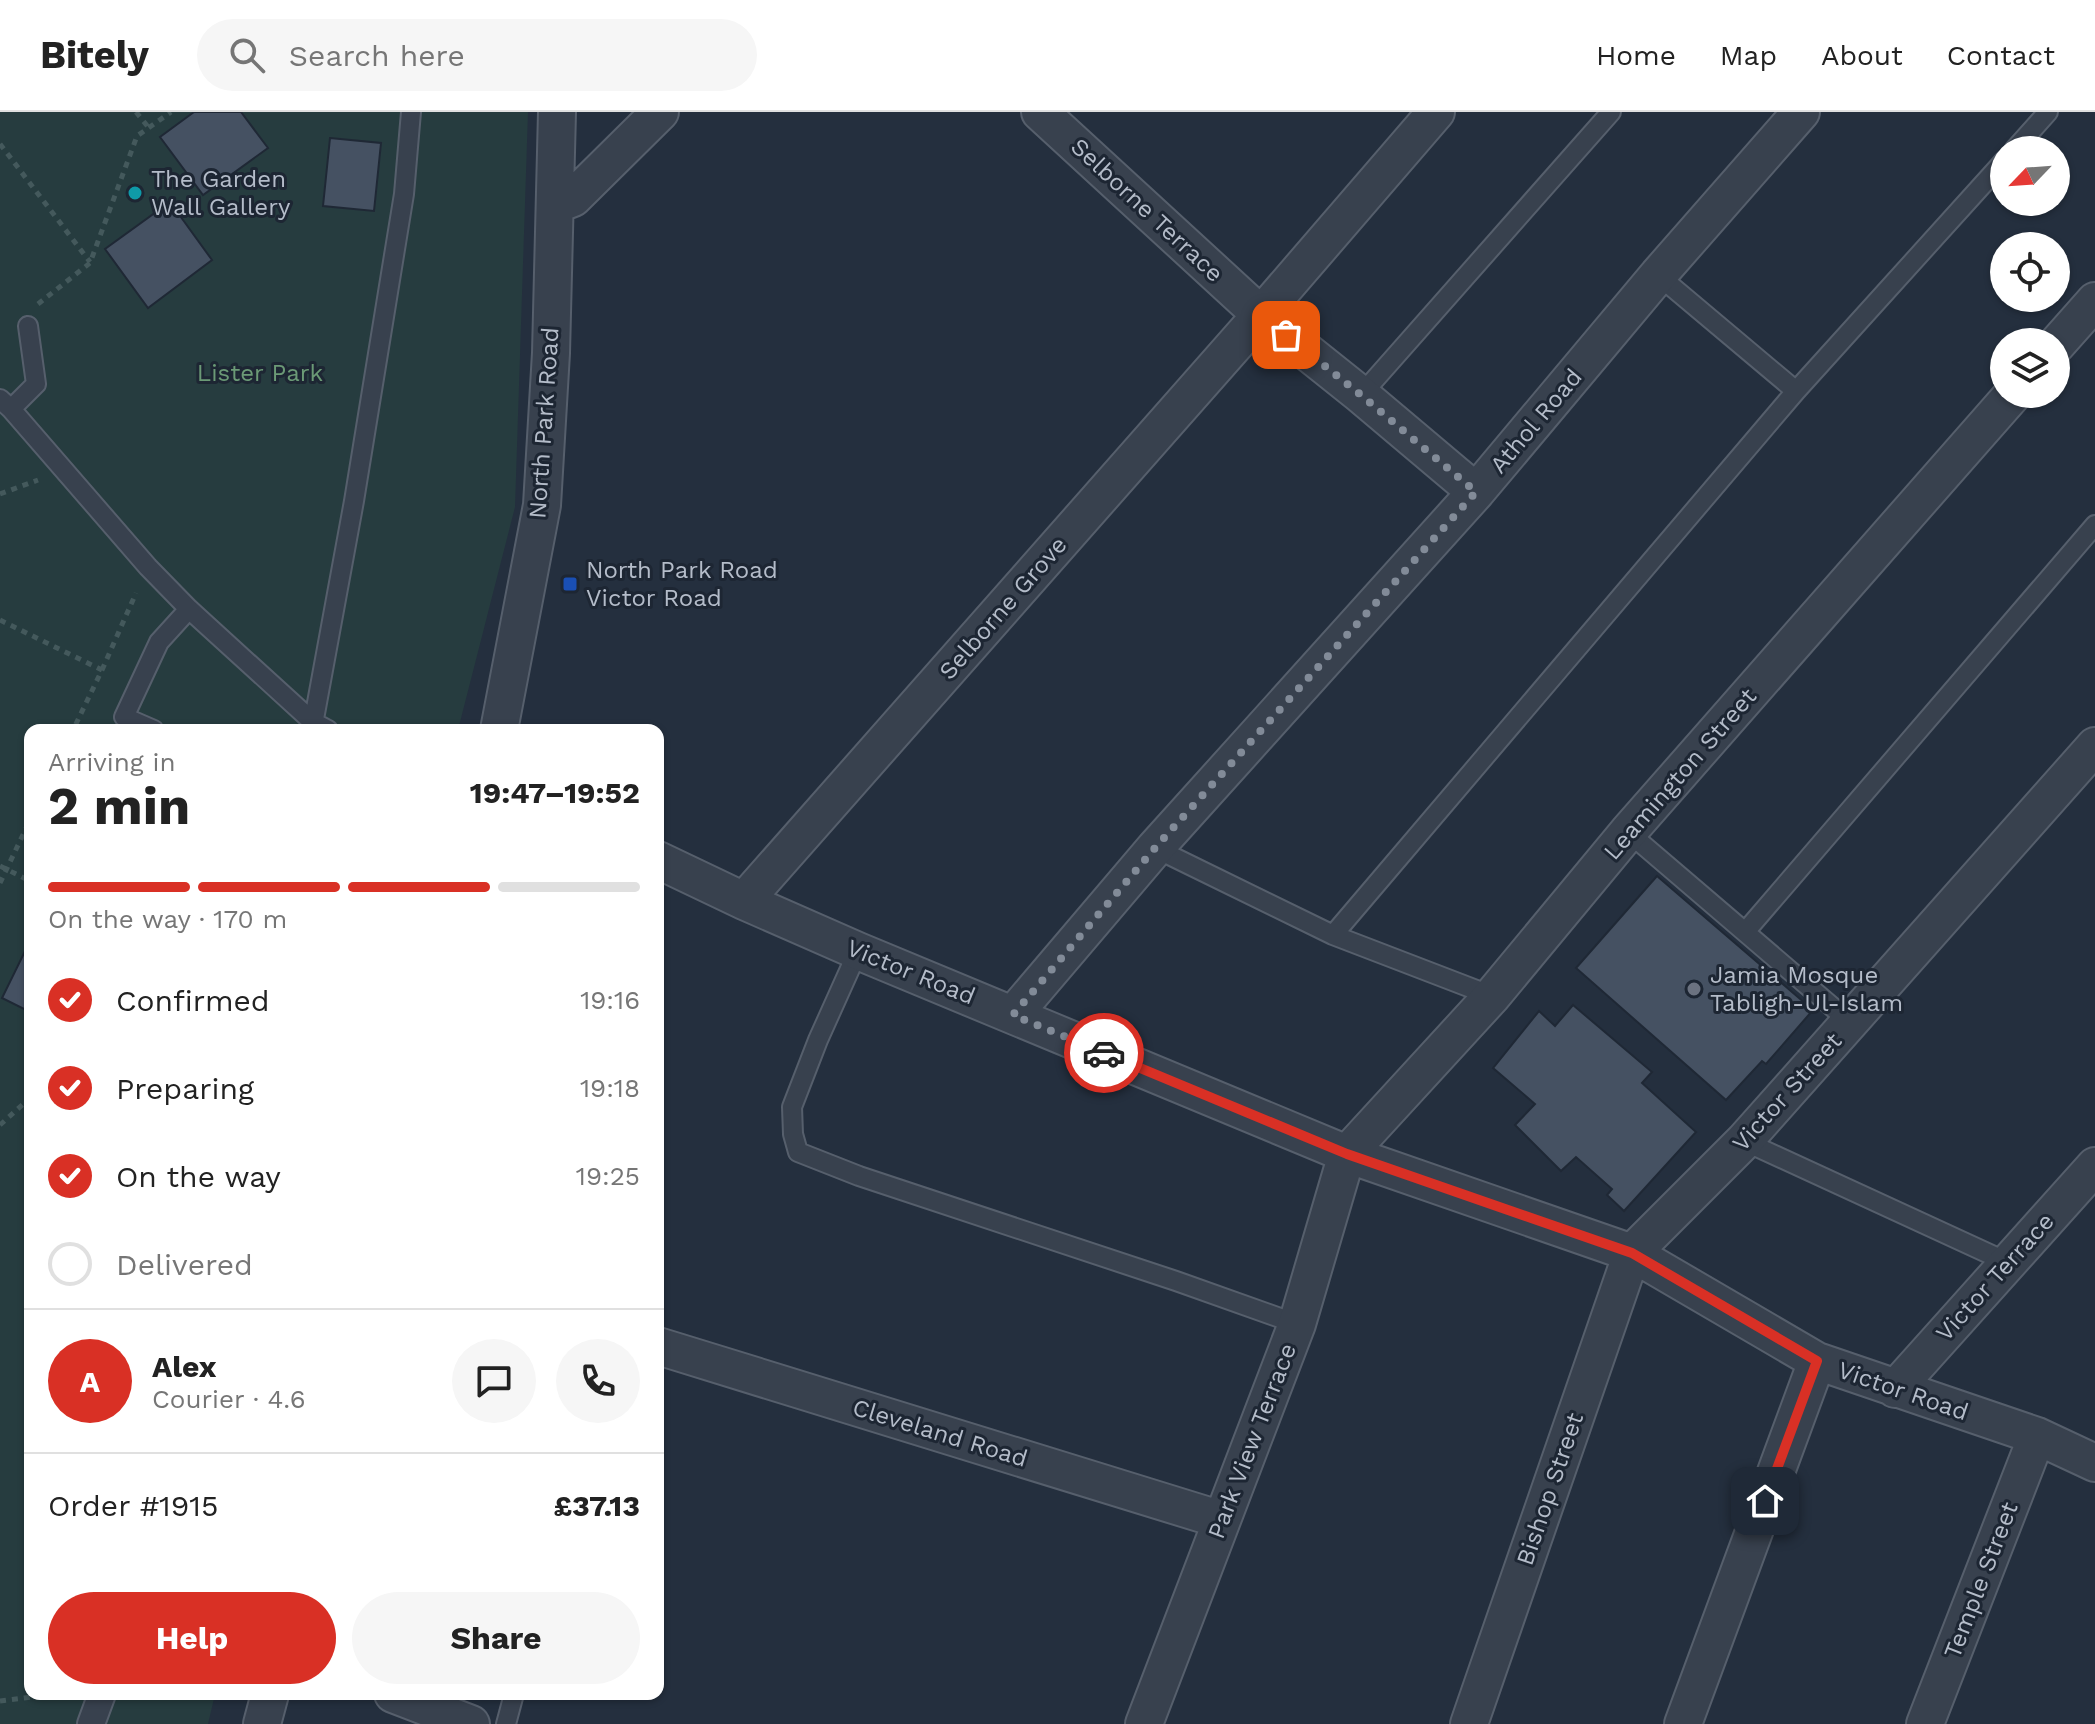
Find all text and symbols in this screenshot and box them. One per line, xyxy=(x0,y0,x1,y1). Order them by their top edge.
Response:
search box xyxy=(197,19,757,91)
text: Bitely xyxy=(40,33,149,77)
icon: search xyxy=(225,33,269,77)
text: Search here xyxy=(289,38,465,73)
text: Home xyxy=(1596,39,1676,72)
text: Map xyxy=(1720,39,1777,72)
text: About xyxy=(1821,39,1903,72)
text: Contact xyxy=(1947,39,2055,72)
street label: Selborne Terrace xyxy=(1065,132,1229,288)
north arrow xyxy=(1990,136,2070,216)
map controls xyxy=(1990,136,2070,408)
place label: The Garden Wall Gallery xyxy=(151,165,291,221)
marker: The Garden Wall Gallery xyxy=(126,184,144,202)
button: locate xyxy=(1990,232,2070,312)
pin xyxy=(1252,301,1320,369)
icon: bag xyxy=(1264,313,1308,357)
street label: North Park Road xyxy=(523,326,565,520)
button: layers xyxy=(1990,328,2070,408)
park label: Lister Park xyxy=(197,359,324,387)
street label: Athol Road xyxy=(1484,363,1588,479)
street label: Selborne Grove xyxy=(933,531,1073,685)
place label: North Park Road Victor Road xyxy=(586,556,778,612)
marker: North Park Road Victor Road xyxy=(561,575,579,593)
street label: Leamington Street xyxy=(1598,683,1762,865)
text: Arriving in xyxy=(48,747,176,777)
text: 19:47–19:52 xyxy=(470,775,640,810)
text: 2 min xyxy=(48,776,190,837)
text: On the way · 170 m xyxy=(48,904,287,934)
street label: Victor Road xyxy=(843,934,979,1010)
place label: Jamia Mosque Tabligh-Ul-Islam xyxy=(1710,961,1903,1017)
icon: check xyxy=(48,978,92,1022)
marker: Jamia Mosque Tabligh-Ul-Islam xyxy=(1685,980,1703,998)
text: Confirmed xyxy=(116,983,270,1018)
text: 19:16 xyxy=(580,985,640,1015)
courier xyxy=(1064,1013,1144,1093)
street label: Victor Street xyxy=(1727,1027,1847,1157)
icon: car xyxy=(1082,1031,1126,1075)
icon: check xyxy=(48,1066,92,1110)
text: Preparing xyxy=(116,1071,254,1106)
text: 19:18 xyxy=(580,1073,640,1103)
icon: check xyxy=(48,1154,92,1198)
text: On the way xyxy=(116,1159,281,1194)
text: 19:25 xyxy=(576,1161,640,1191)
street label: Victor Terrace xyxy=(1930,1207,2060,1347)
text: Delivered xyxy=(116,1247,253,1282)
button: chat xyxy=(452,1339,536,1423)
button: phone xyxy=(556,1339,640,1423)
street label: Park View Terrace xyxy=(1202,1339,1302,1543)
text: Alex xyxy=(152,1349,216,1384)
street label: Victor Road xyxy=(1834,1356,1972,1426)
text: A xyxy=(80,1364,100,1399)
text: Courier · 4.6 xyxy=(152,1384,306,1414)
street label: Cleveland Road xyxy=(849,1393,1031,1473)
street label: Bishop Street xyxy=(1511,1409,1589,1569)
pin xyxy=(1731,1467,1799,1535)
icon: home xyxy=(1743,1479,1787,1523)
text: Order #1915 xyxy=(48,1488,219,1523)
text: £37.13 xyxy=(553,1488,640,1523)
street label: Temple Street xyxy=(1938,1498,2024,1662)
button: Help xyxy=(48,1592,336,1684)
button: Share xyxy=(352,1592,640,1684)

